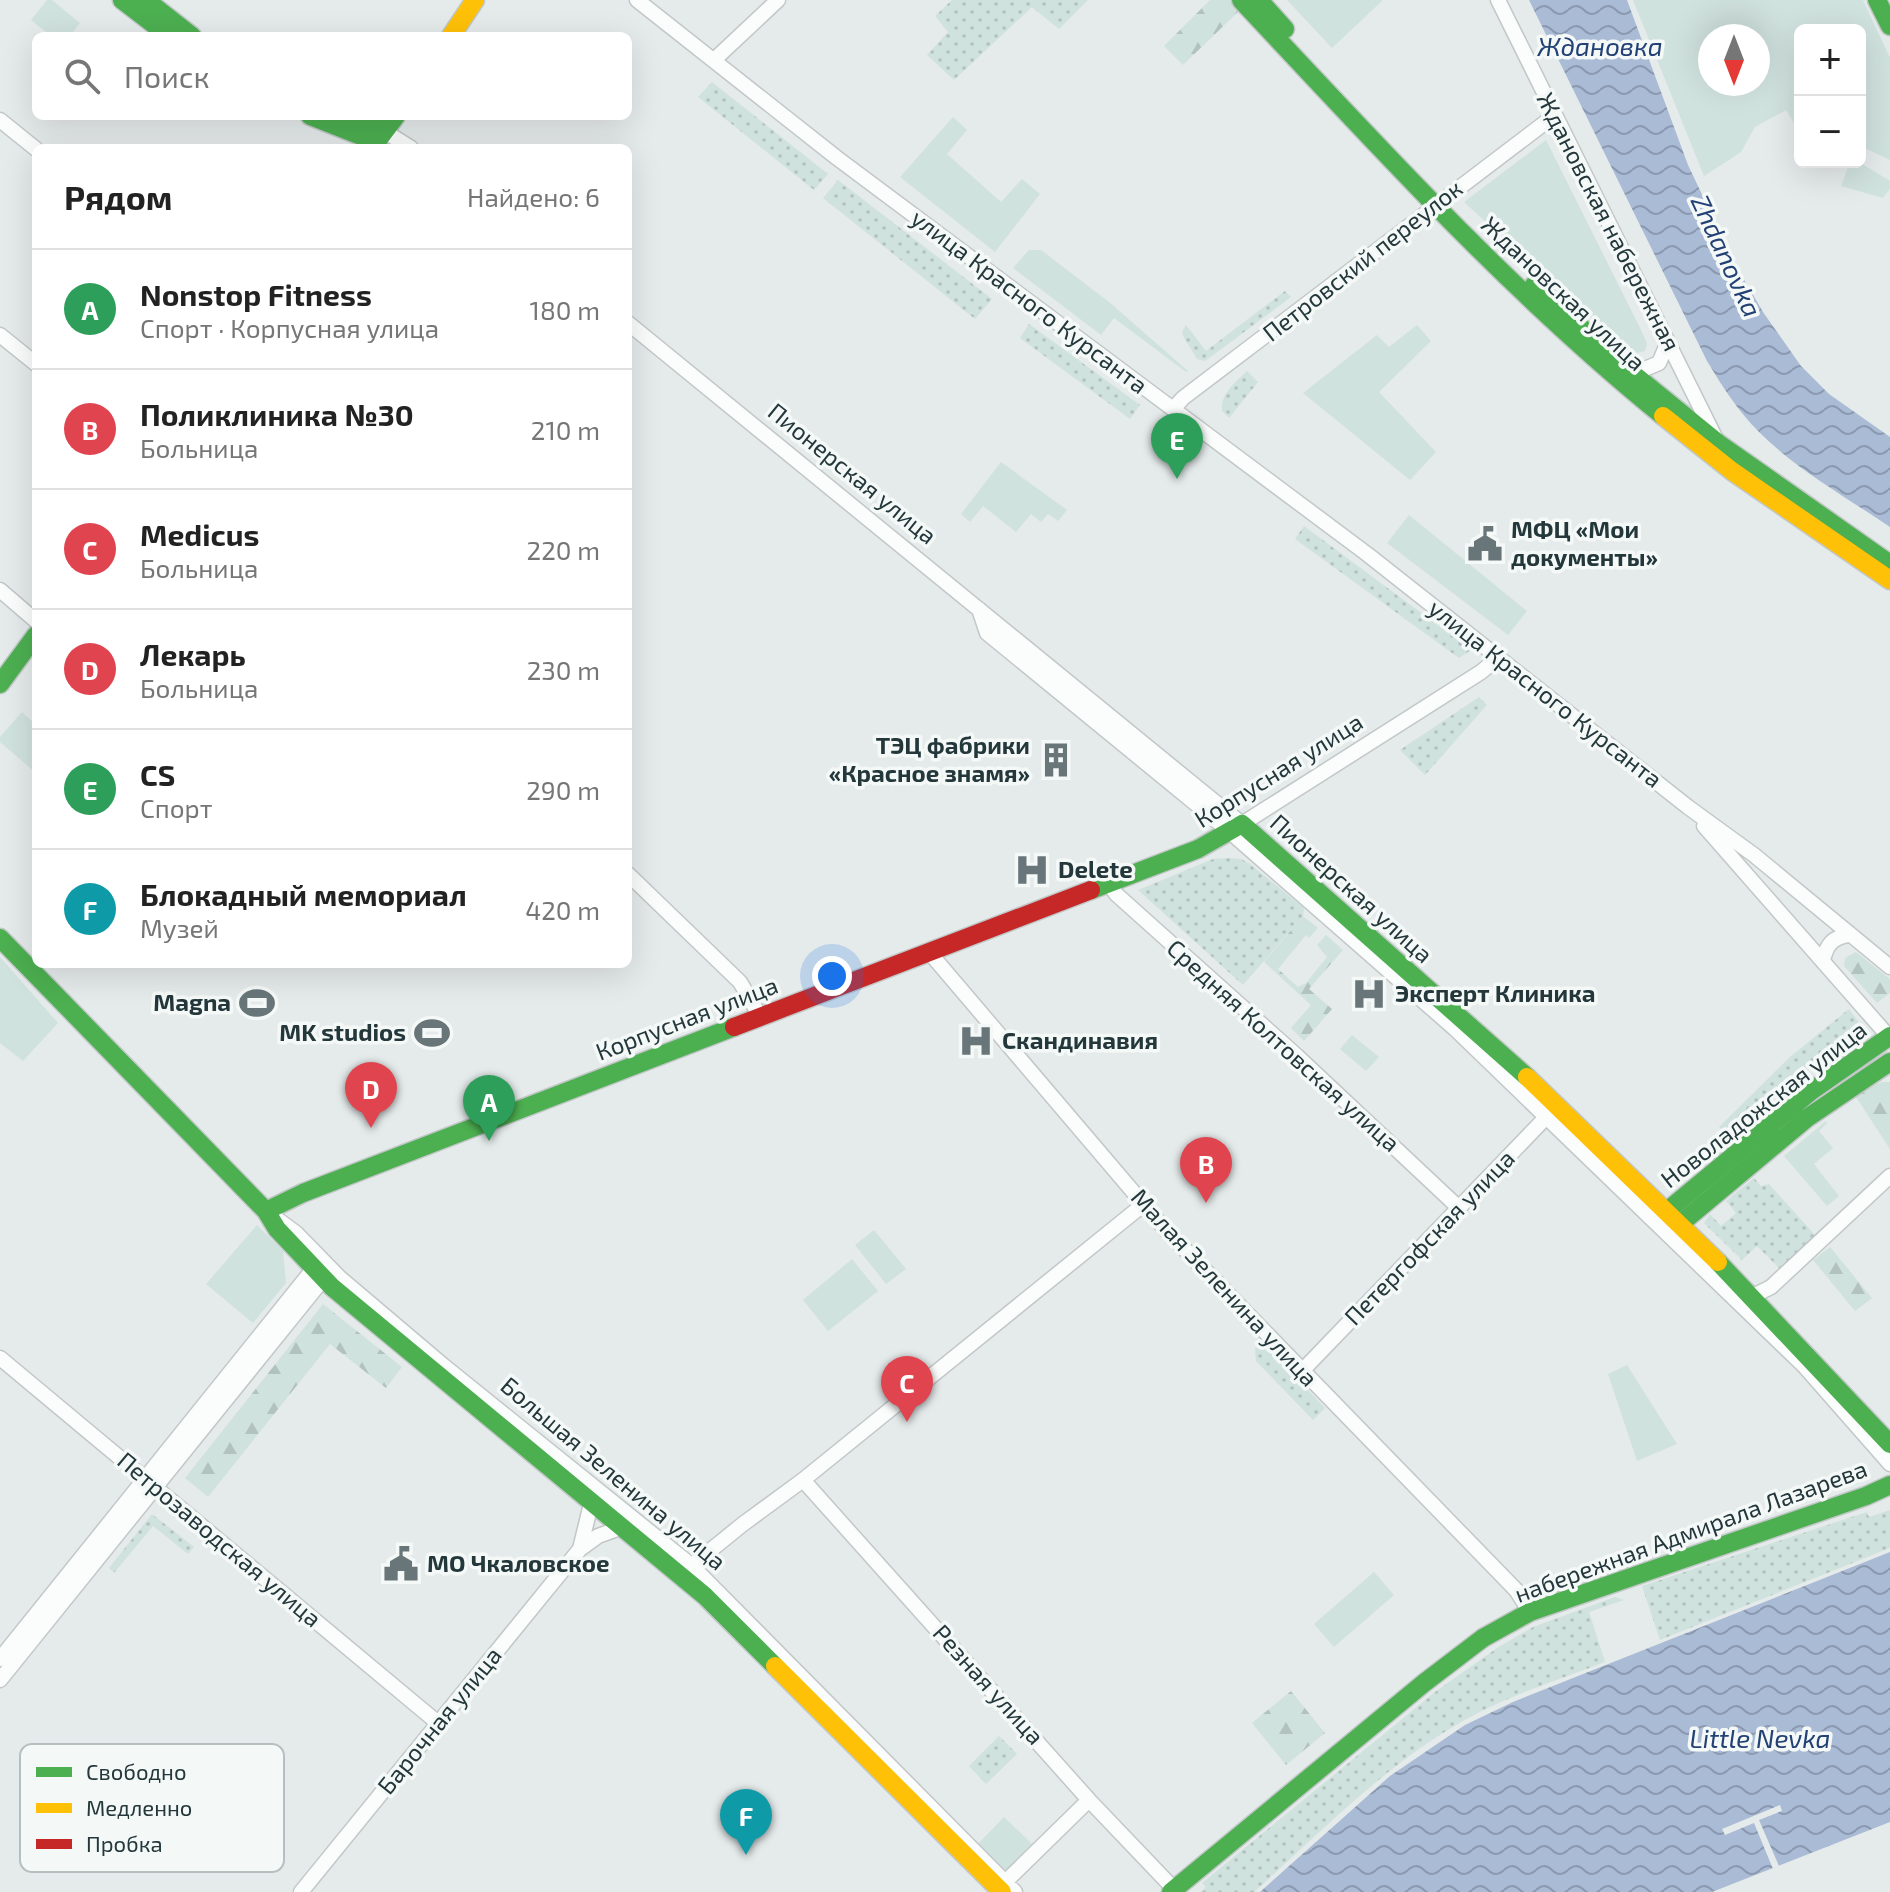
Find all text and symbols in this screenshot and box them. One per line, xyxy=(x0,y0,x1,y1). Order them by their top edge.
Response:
north arrow xyxy=(1698,24,1770,96)
map controls xyxy=(1794,24,1866,168)
button: + xyxy=(1794,24,1866,96)
water label: Ждановка xyxy=(1536,30,1663,61)
search box xyxy=(32,32,632,120)
icon: search xyxy=(60,54,104,98)
text: Поиск xyxy=(124,58,210,94)
street label: Ждановская набережная xyxy=(1531,87,1687,355)
button: − xyxy=(1794,96,1866,168)
street label: Петровский переулок xyxy=(1257,173,1468,347)
text: Рядом xyxy=(64,176,172,217)
text: Найдено: 6 xyxy=(467,181,600,212)
water label: Zhdanovka xyxy=(1686,189,1769,321)
street label: улица Красного Курсанта xyxy=(905,202,1154,400)
street label: Ждановская улица xyxy=(1475,210,1652,377)
text: Nonstop Fitness xyxy=(140,276,372,312)
text: A xyxy=(82,294,98,325)
text: 180 m xyxy=(530,294,600,325)
text: Спорт · Корпусная улица xyxy=(140,312,439,343)
text: Поликлиника №30 xyxy=(140,396,414,432)
street label: Пионерская улица xyxy=(762,396,943,550)
pin: E xyxy=(1151,413,1203,479)
text: B xyxy=(82,414,98,445)
text: 210 m xyxy=(531,414,600,445)
text: Больница xyxy=(140,432,258,463)
place label: МФЦ «Мои документы» xyxy=(1511,514,1658,571)
text: Medicus xyxy=(140,516,260,552)
public building icon: МФЦ «Мои документы» xyxy=(1466,525,1504,563)
text: C xyxy=(82,534,98,565)
text: 220 m xyxy=(527,534,600,565)
text: Больница xyxy=(140,552,258,583)
street label: улица Красного Курсанта xyxy=(1423,593,1668,794)
text: Лекарь xyxy=(140,636,246,672)
text: D xyxy=(81,654,99,685)
text: 230 m xyxy=(527,654,600,685)
text: Больница xyxy=(140,672,258,703)
street label: Корпусная улица xyxy=(1189,706,1368,834)
place label: ТЭЦ фабрики «Красное знамя» xyxy=(829,730,1030,787)
building icon: ТЭЦ фабрики «Красное знамя» xyxy=(1037,741,1075,779)
text: CS xyxy=(140,756,175,792)
text: E xyxy=(82,774,98,805)
text: 290 m xyxy=(526,774,600,805)
text: Спорт xyxy=(140,792,213,823)
street label: Пионерская улица xyxy=(1264,807,1439,969)
hospital icon: Delete xyxy=(1013,851,1051,889)
place label: Delete xyxy=(1058,854,1133,883)
text: Блокадный мемориал xyxy=(140,876,467,912)
text: F xyxy=(83,894,97,925)
text: 420 m xyxy=(525,894,600,925)
text: Музей xyxy=(140,912,219,943)
street label: Средняя Колтовская улица xyxy=(1161,933,1406,1158)
your location xyxy=(812,956,852,996)
street label: Корпусная улица xyxy=(591,970,782,1067)
hospital icon: Эксперт Клиника xyxy=(1350,975,1388,1013)
place label: Эксперт Клиника xyxy=(1395,978,1596,1007)
sports icon: Magna xyxy=(238,984,276,1022)
place label: Magna xyxy=(153,987,231,1016)
sports icon: MK studios xyxy=(413,1014,451,1052)
street label: Новоладожская улица xyxy=(1654,1014,1872,1194)
place label: MK studios xyxy=(279,1017,406,1046)
hospital icon: Скандинавия xyxy=(957,1022,995,1060)
place label: Скандинавия xyxy=(1002,1025,1158,1054)
pin: D xyxy=(345,1062,397,1128)
pin: A xyxy=(463,1075,515,1141)
pin: B xyxy=(1180,1137,1232,1203)
street label: Петергофская улица xyxy=(1338,1143,1521,1331)
street label: Малая Зеленина улица xyxy=(1125,1182,1324,1393)
pin: C xyxy=(881,1356,933,1422)
street label: Большая Зеленина улица xyxy=(495,1370,732,1576)
street label: Петрозаводская улица xyxy=(112,1445,328,1633)
street label: набережная Адмирала Лазарева xyxy=(1510,1453,1871,1608)
public building icon: МО Чкаловское xyxy=(382,1545,420,1583)
place label: МО Чкаловское xyxy=(427,1548,609,1577)
street label: Резная улица xyxy=(927,1618,1051,1751)
street label: Барочная улица xyxy=(371,1641,508,1800)
water label: Little Nevka xyxy=(1690,1722,1830,1753)
legend xyxy=(20,1744,284,1872)
text: Свободно xyxy=(86,1758,186,1784)
pin: F xyxy=(720,1789,772,1855)
text: Медленно xyxy=(86,1794,192,1820)
text: Пробка xyxy=(86,1830,163,1856)

